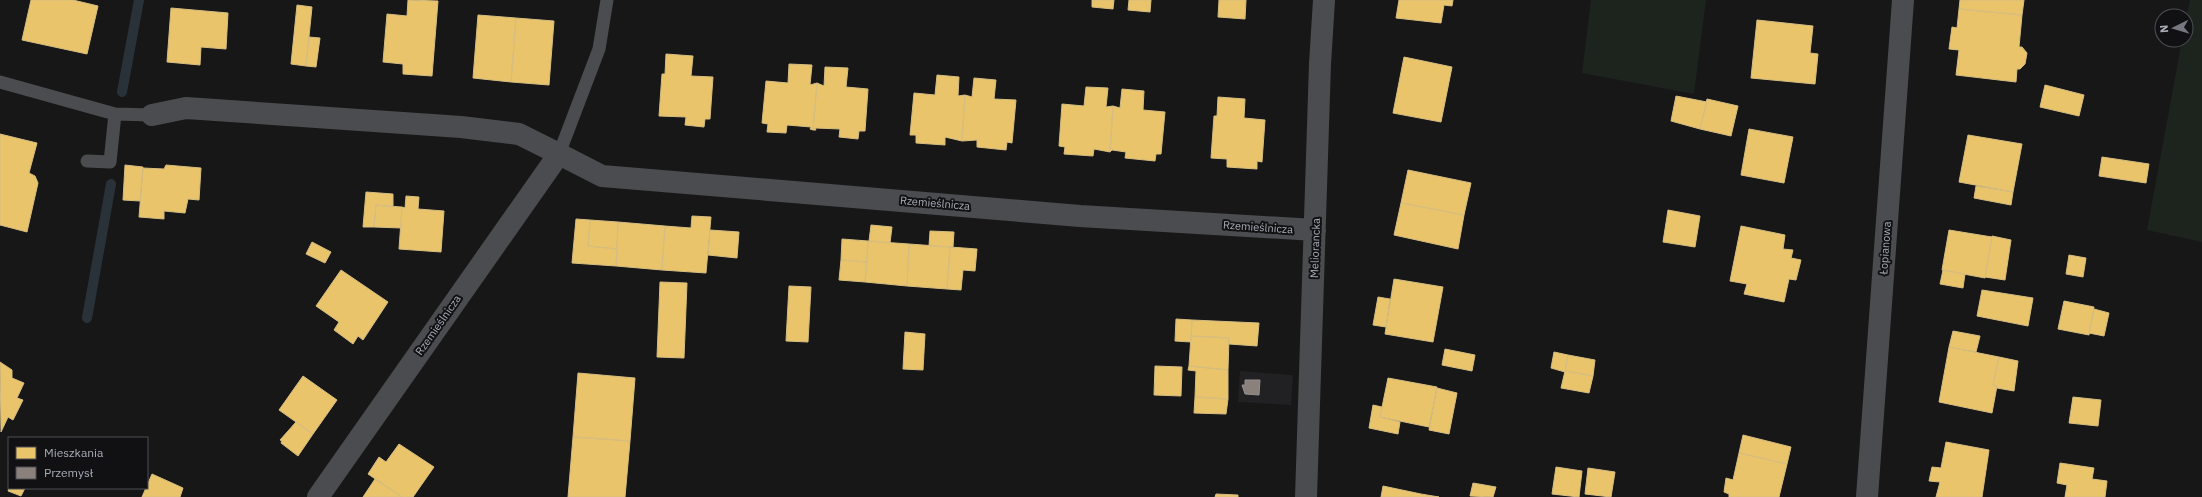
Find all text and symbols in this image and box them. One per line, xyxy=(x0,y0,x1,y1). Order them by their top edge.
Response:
north arrow xyxy=(2154,8,2194,48)
text: N xyxy=(2157,24,2171,33)
street label: Rzemieślnicza xyxy=(899,193,971,213)
street label: Rzemieślnicza xyxy=(1222,218,1294,236)
street label: Meliorancka xyxy=(1307,218,1323,278)
street label: Łopianowa xyxy=(1876,221,1894,276)
street label: Rzemieślnicza xyxy=(412,292,464,358)
legend xyxy=(8,437,148,489)
text: Mieszkania xyxy=(44,445,104,460)
text: Przemysł xyxy=(44,465,94,480)

